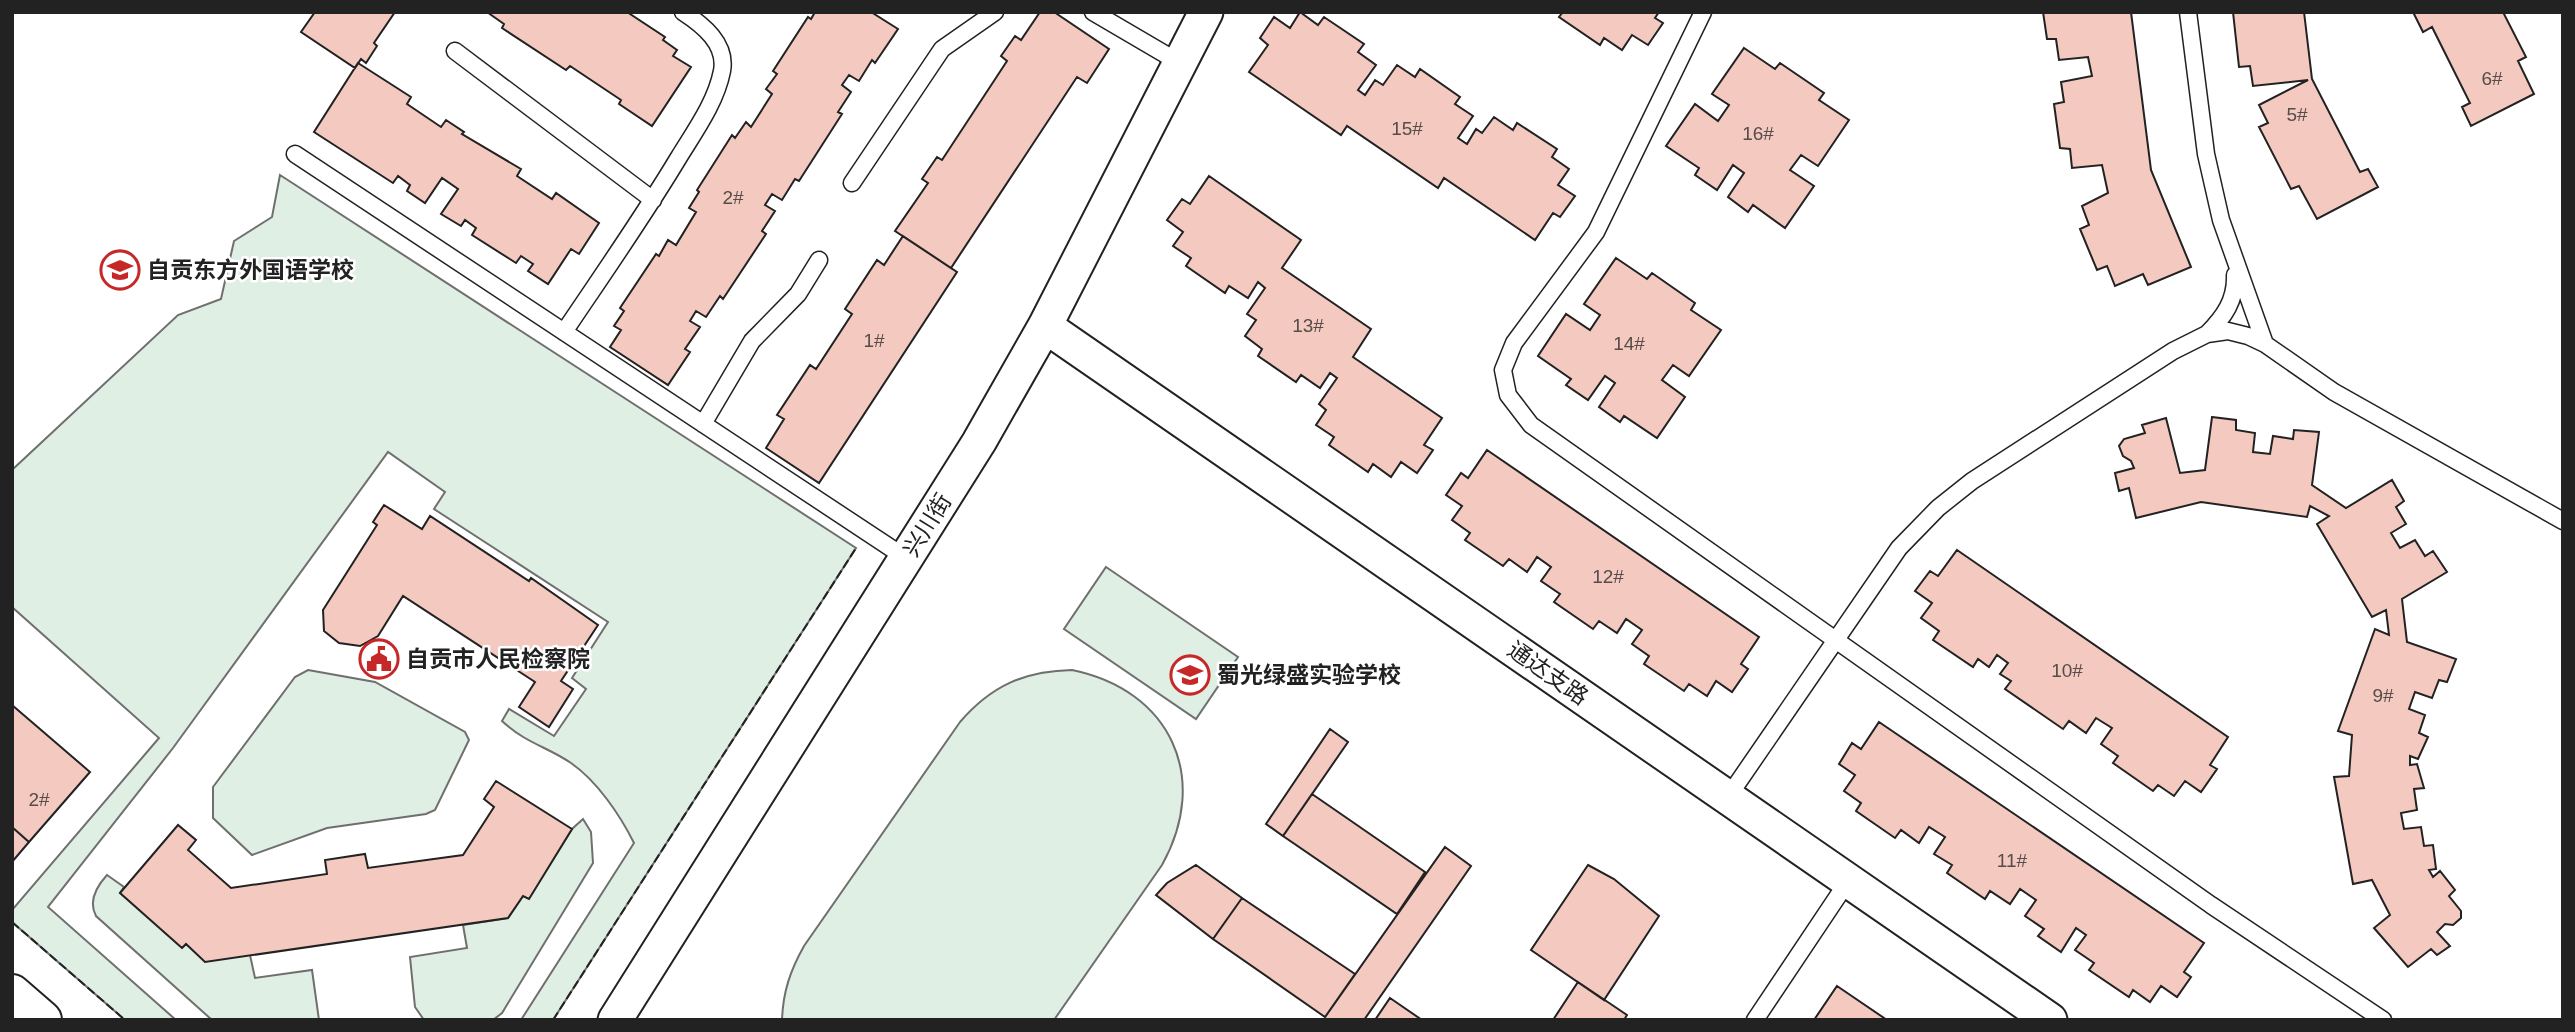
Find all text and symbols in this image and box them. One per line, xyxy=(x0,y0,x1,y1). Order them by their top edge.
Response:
house number: 6# xyxy=(2481,68,2503,89)
house number: 5# xyxy=(2286,104,2308,125)
house number: 15# xyxy=(1391,118,1423,139)
house number: 16# xyxy=(1742,123,1774,144)
house number: 2# xyxy=(722,187,744,208)
school or university icon: 自贡东方外国语学校 xyxy=(99,249,141,291)
place label: 自贡东方外国语学校 xyxy=(147,257,354,283)
house number: 13# xyxy=(1292,315,1324,336)
house number: 1# xyxy=(863,330,885,351)
house number: 14# xyxy=(1613,333,1645,354)
street label: 兴川街 xyxy=(898,489,956,561)
house number: 12# xyxy=(1592,566,1624,587)
street label: 通达支路 xyxy=(1503,636,1593,710)
public building icon: 自贡市人民检察院 xyxy=(358,638,400,680)
place label: 自贡市人民检察院 xyxy=(406,646,590,672)
school or university icon: 蜀光绿盛实验学校 xyxy=(1169,654,1211,696)
house number: 10# xyxy=(2051,660,2083,681)
place label: 蜀光绿盛实验学校 xyxy=(1217,662,1401,688)
house number: 9# xyxy=(2372,685,2394,706)
house number: 2# xyxy=(28,789,50,810)
house number: 11# xyxy=(1997,850,2028,871)

